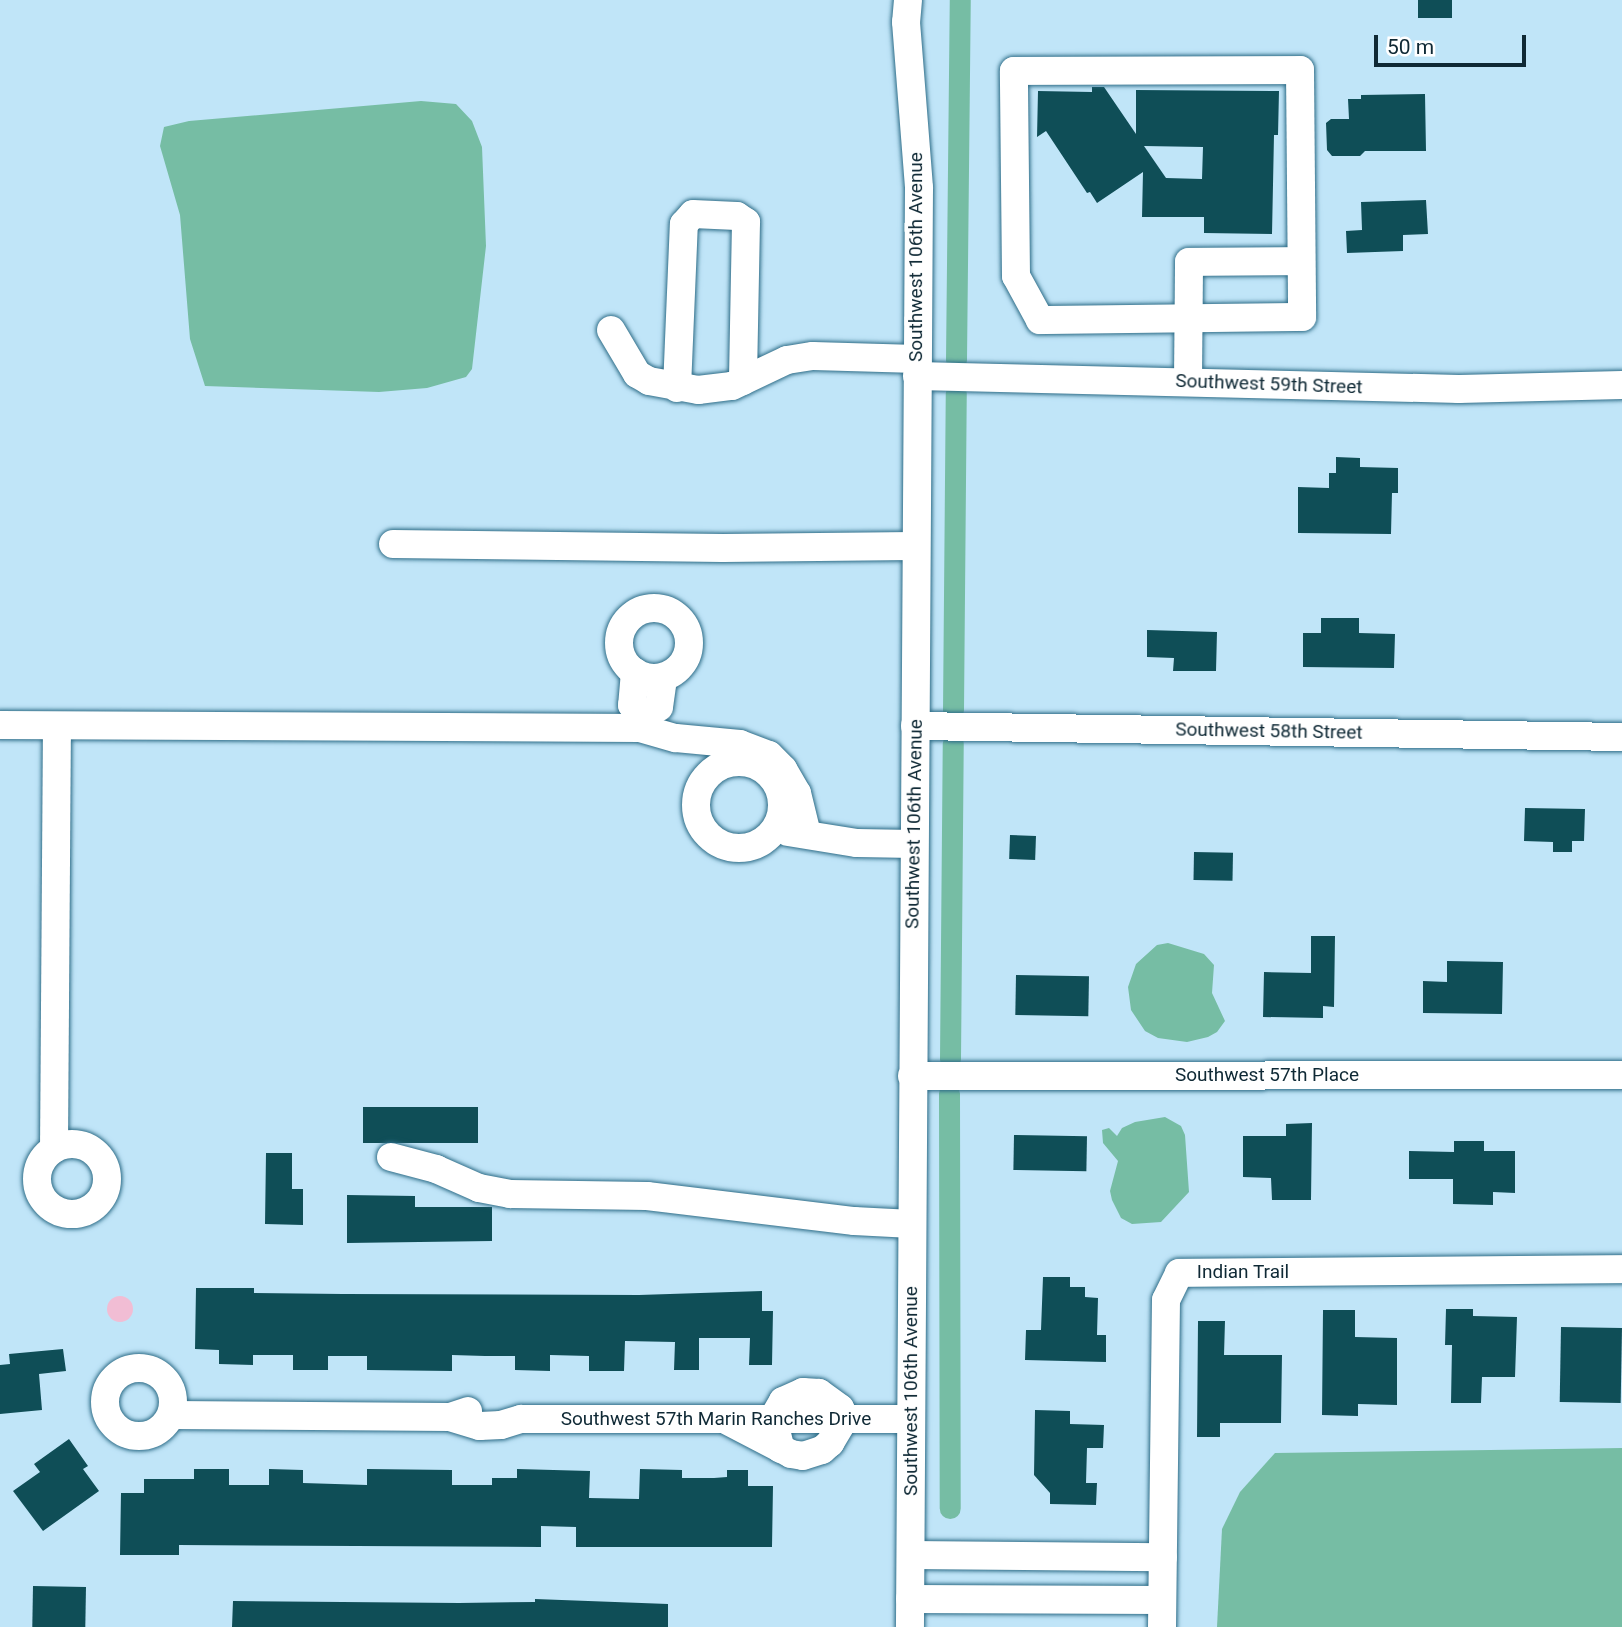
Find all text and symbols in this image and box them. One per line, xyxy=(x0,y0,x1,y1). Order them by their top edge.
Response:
scale bar xyxy=(1377,21,1529,65)
text: 50 m xyxy=(1387,35,1434,59)
street label: Southwest 106th Avenue xyxy=(905,152,927,362)
street label: Southwest 59th Street xyxy=(1175,369,1363,399)
street label: Southwest 58th Street xyxy=(1175,718,1363,744)
street label: Southwest 106th Avenue xyxy=(901,719,927,929)
street label: Southwest 57th Place xyxy=(1175,1064,1359,1086)
street label: Indian Trail xyxy=(1197,1261,1289,1283)
street label: Southwest 106th Avenue xyxy=(900,1286,922,1496)
street label: Southwest 57th Marin Ranches Drive xyxy=(561,1408,871,1430)

